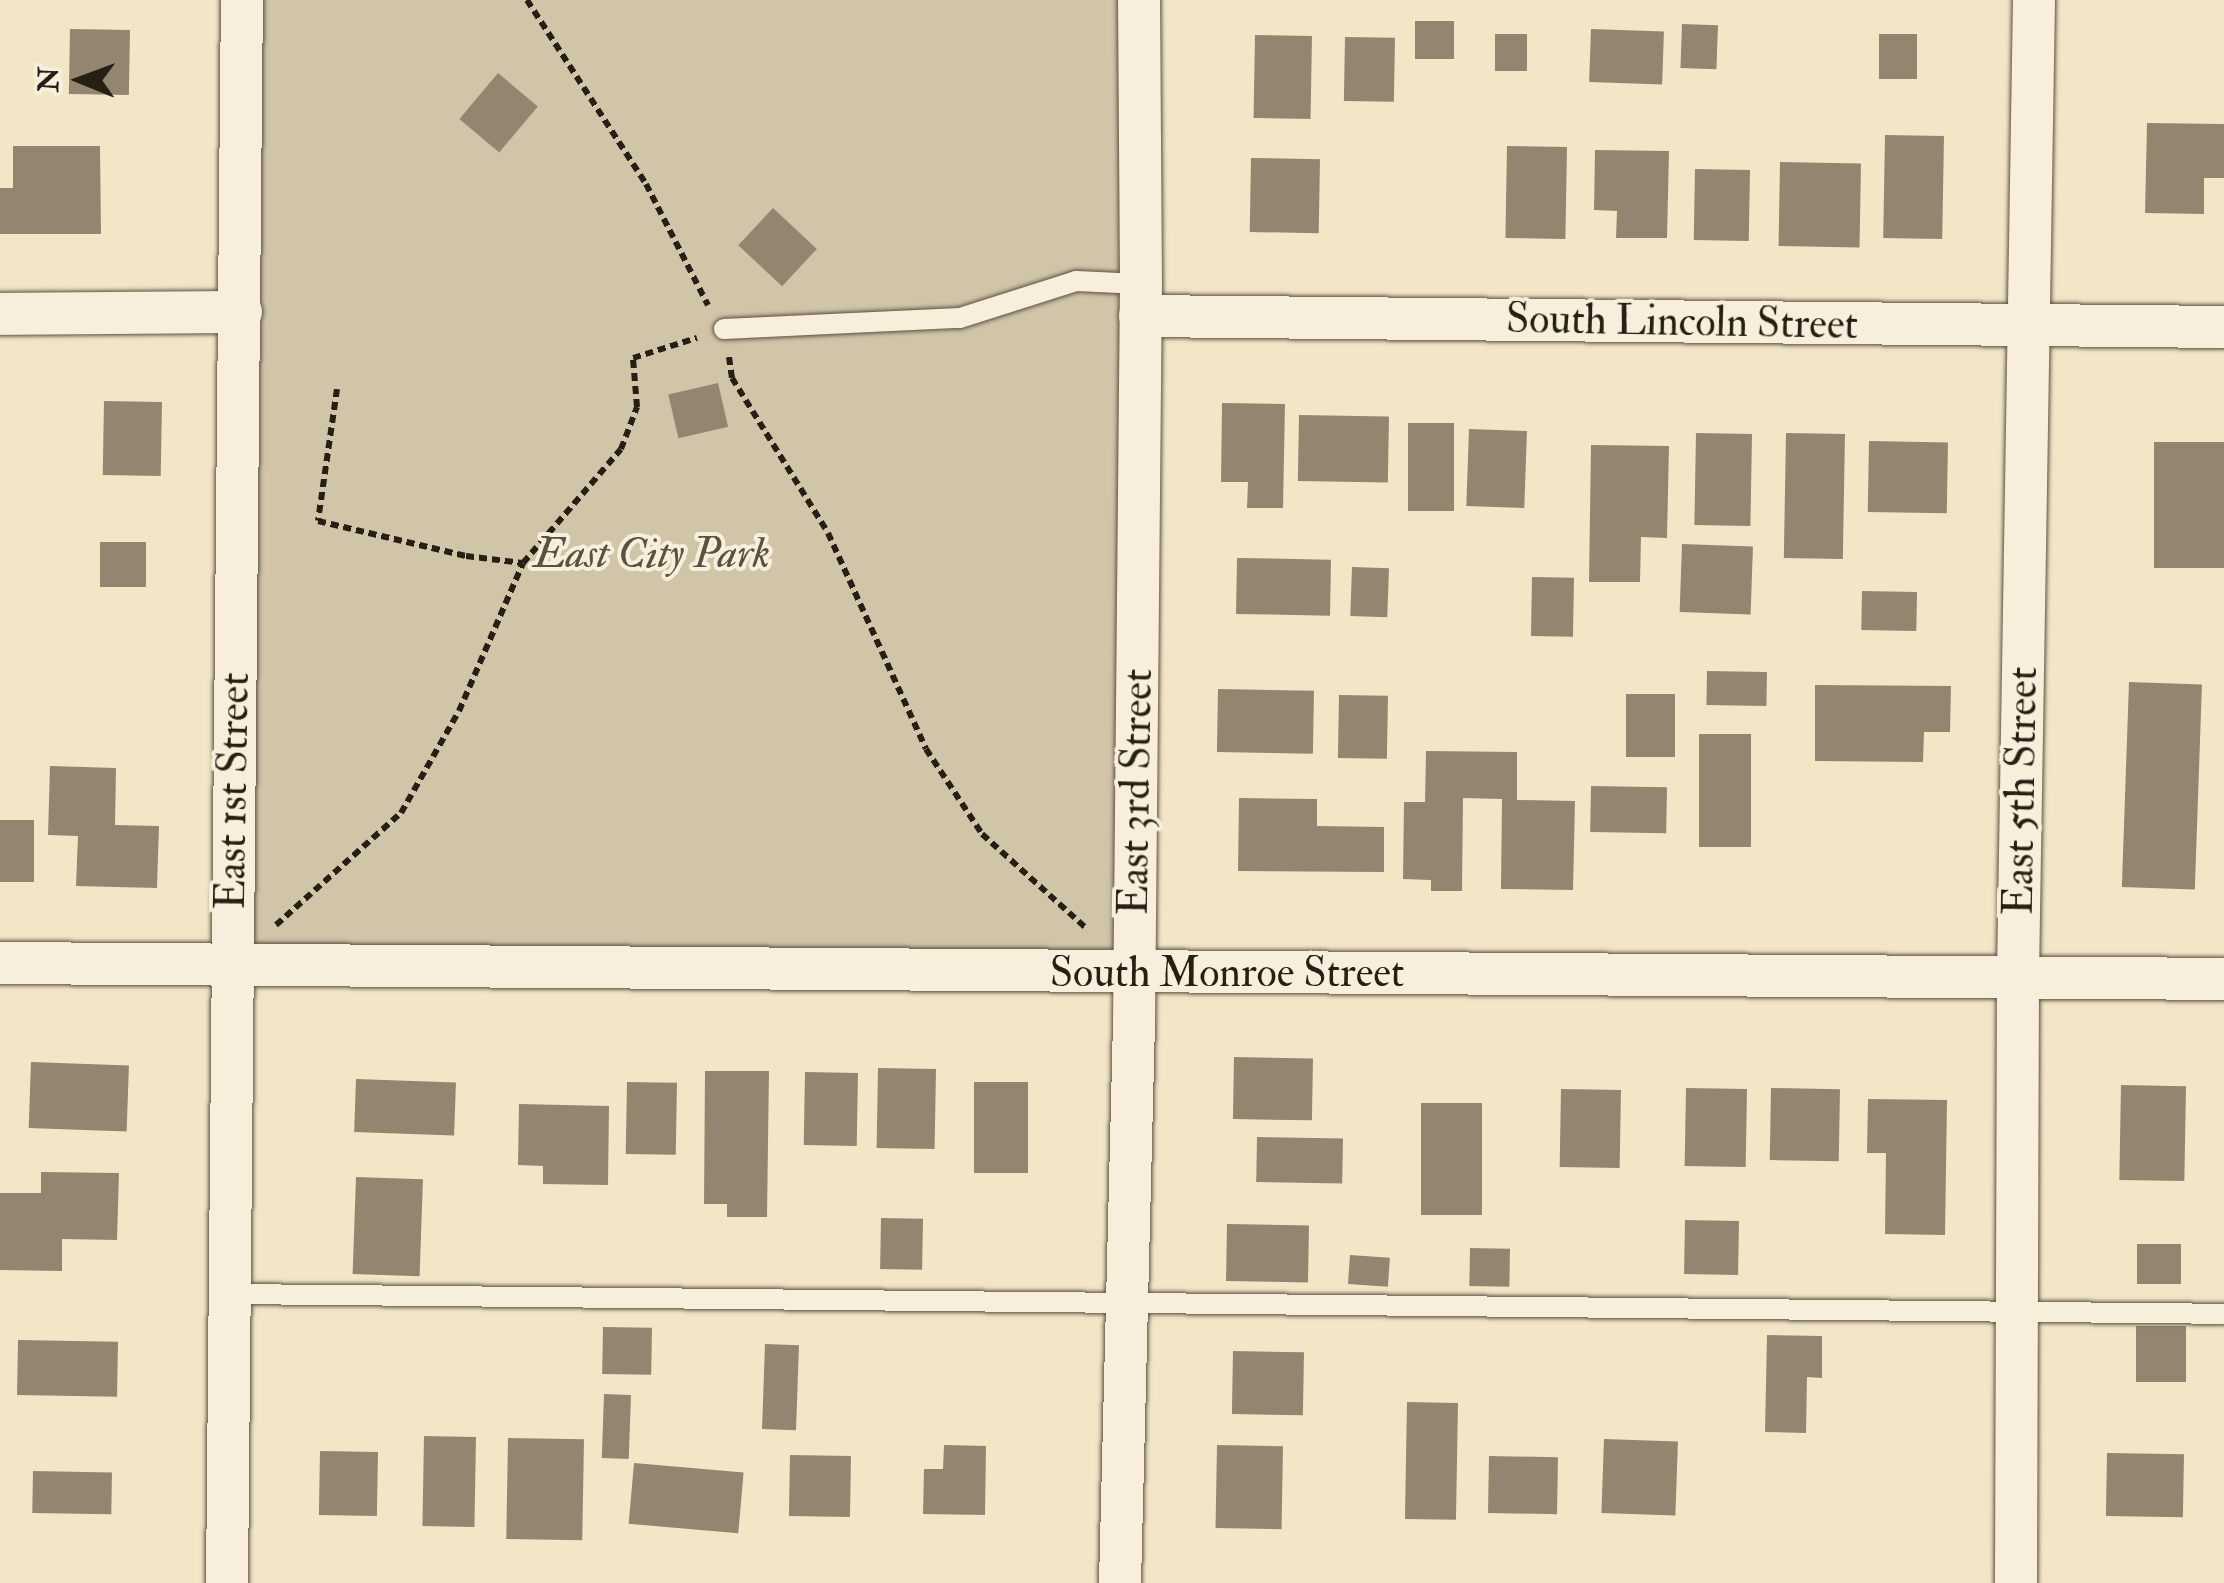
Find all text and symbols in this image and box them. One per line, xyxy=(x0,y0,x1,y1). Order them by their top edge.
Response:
north arrow xyxy=(30,30,130,130)
text: N xyxy=(32,67,67,92)
street label: South Lincoln Street xyxy=(1506,294,1858,350)
park label: East City Park xyxy=(534,529,770,579)
street label: East 5th Street xyxy=(1994,666,2048,916)
street label: East 3rd Street xyxy=(1109,668,1163,916)
street label: East 1st Street xyxy=(206,672,260,910)
street label: South Monroe Street xyxy=(1050,948,1404,998)

